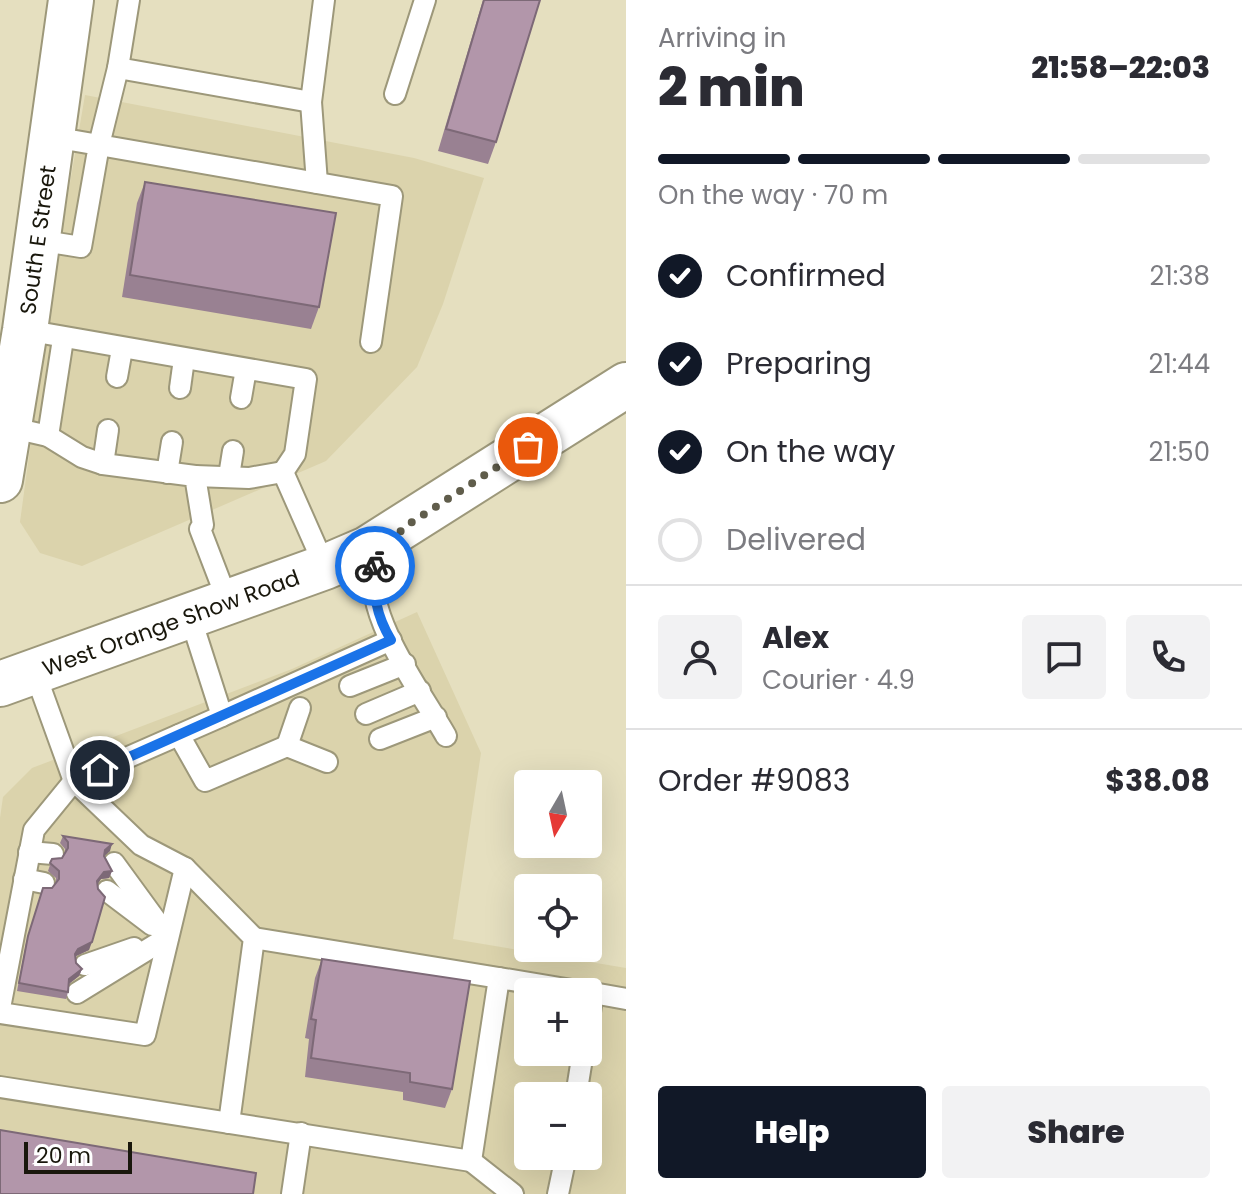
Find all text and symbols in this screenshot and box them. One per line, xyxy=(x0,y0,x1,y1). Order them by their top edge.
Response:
text: Arriving in xyxy=(658,20,787,56)
text: 21:58–22:03 xyxy=(1031,46,1210,89)
text: 2 min xyxy=(658,51,805,124)
street label: South E Street xyxy=(12,163,64,317)
text: On the way · 70 m xyxy=(658,177,888,213)
icon: check xyxy=(658,254,702,298)
text: Confirmed xyxy=(726,254,886,297)
text: 21:38 xyxy=(1149,258,1210,294)
icon: check xyxy=(658,342,702,386)
text: Preparing xyxy=(726,342,872,385)
text: 21:44 xyxy=(1148,346,1210,382)
pin xyxy=(494,413,562,481)
icon: bag xyxy=(506,425,550,469)
icon: check xyxy=(658,430,702,474)
text: On the way xyxy=(726,430,895,473)
text: 21:50 xyxy=(1149,434,1210,470)
text: Delivered xyxy=(726,518,866,561)
courier xyxy=(335,526,415,606)
icon: bike xyxy=(353,544,397,588)
street label: West Orange Show Road xyxy=(38,562,304,684)
button: person xyxy=(658,615,742,699)
button: chat xyxy=(1022,615,1106,699)
button: phone xyxy=(1126,615,1210,699)
text: Alex xyxy=(762,616,829,659)
text: Courier · 4.9 xyxy=(762,662,915,698)
pin xyxy=(66,736,134,804)
icon: home xyxy=(78,748,122,792)
text: Order #9083 xyxy=(658,759,850,802)
text: $38.08 xyxy=(1105,759,1210,802)
north arrow xyxy=(514,770,602,858)
map controls xyxy=(514,770,602,1170)
button: locate xyxy=(514,874,602,962)
button: + xyxy=(514,978,602,1066)
button: − xyxy=(514,1082,602,1170)
button: Help xyxy=(658,1086,926,1178)
button: Share xyxy=(942,1086,1210,1178)
scale bar xyxy=(24,1138,132,1174)
text: 20 m xyxy=(36,1140,91,1171)

